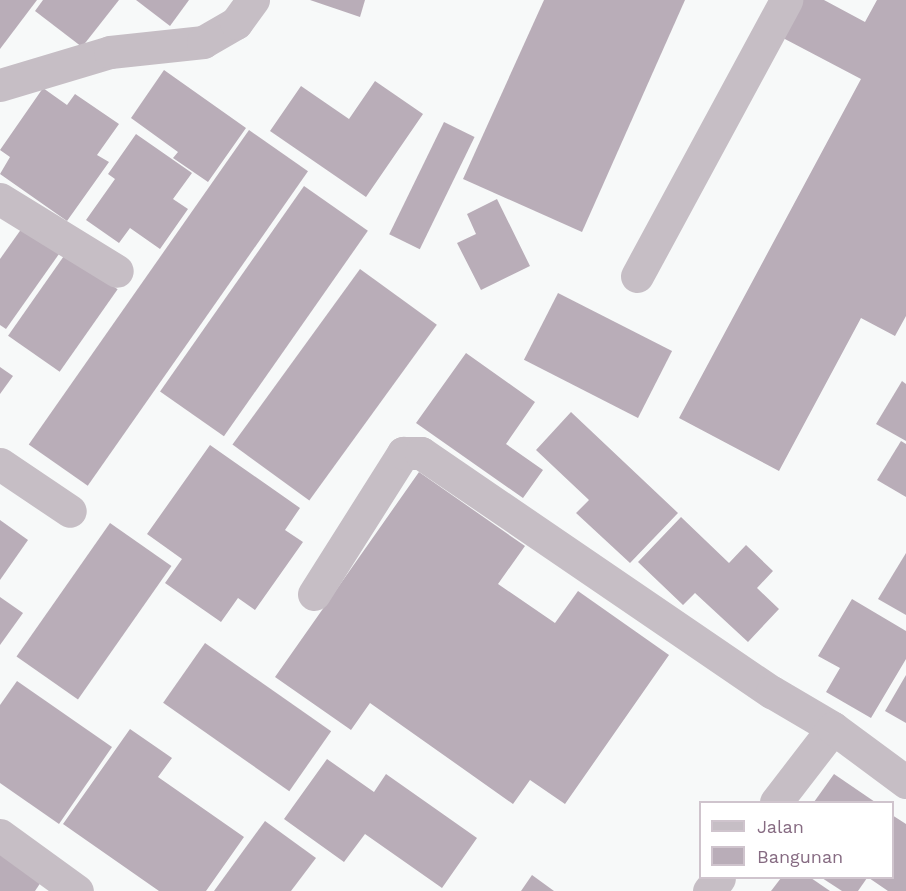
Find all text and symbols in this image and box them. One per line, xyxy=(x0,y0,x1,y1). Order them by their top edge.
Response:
legend xyxy=(699,801,894,879)
text: Jalan xyxy=(757,816,804,837)
text: Bangunan xyxy=(757,846,843,867)

